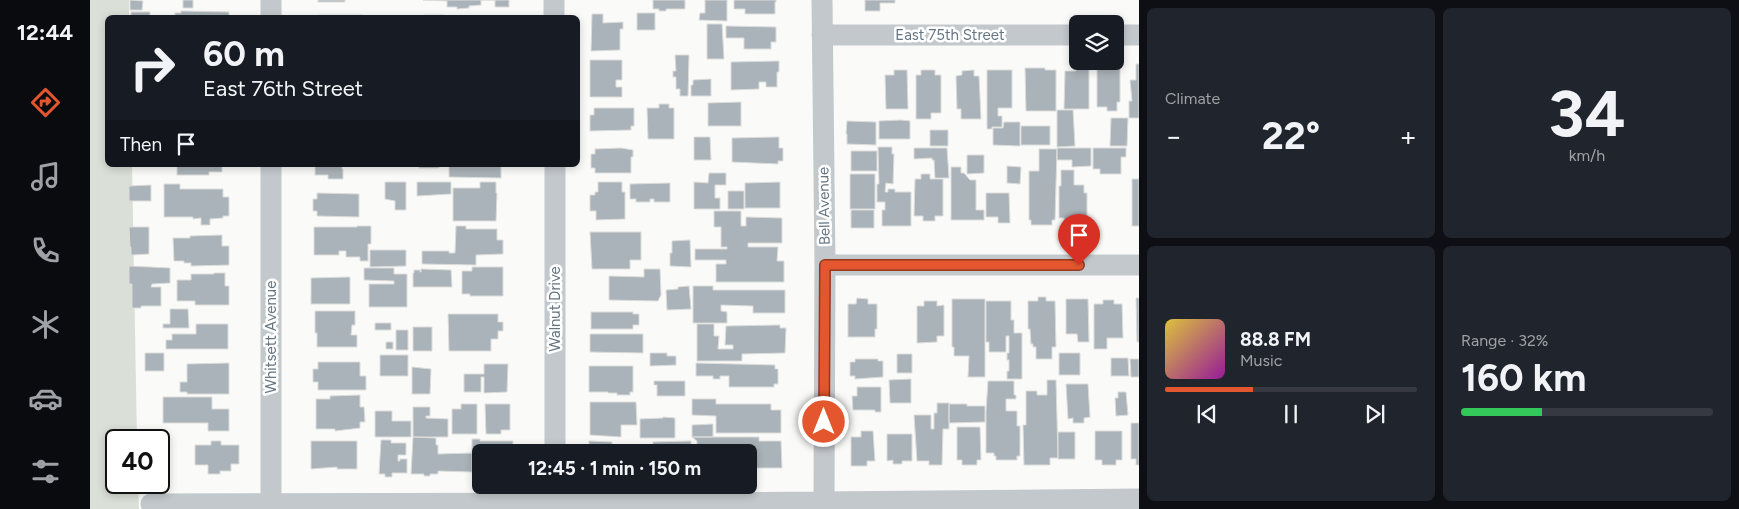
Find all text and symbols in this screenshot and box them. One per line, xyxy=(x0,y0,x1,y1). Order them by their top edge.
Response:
map controls xyxy=(1069,15,1124,70)
button: layers xyxy=(1069,15,1124,70)
text: 12:44 xyxy=(17,19,73,46)
street label: East 75th Street xyxy=(895,26,1005,44)
text: 60 m xyxy=(203,33,285,75)
icon: right xyxy=(120,35,185,100)
text: 34 xyxy=(1548,74,1626,152)
text: East 76th Street xyxy=(203,75,363,102)
icon: directions xyxy=(28,85,63,120)
text: Climate xyxy=(1165,89,1220,108)
text: 22° xyxy=(1262,113,1320,159)
text: − xyxy=(1165,119,1182,153)
text: + xyxy=(1400,119,1417,153)
icon: arrive xyxy=(172,130,200,158)
text: Then xyxy=(120,133,162,156)
text: km/h xyxy=(1569,146,1605,165)
icon: music xyxy=(28,159,63,194)
street label: Bell Avenue xyxy=(814,167,834,245)
pin xyxy=(1058,214,1100,265)
icon: arrive xyxy=(1065,221,1093,249)
icon: phone xyxy=(28,233,63,268)
street label: Walnut Drive xyxy=(546,266,564,352)
street label: Whitsett Avenue xyxy=(262,281,280,393)
icon: climate xyxy=(28,307,63,342)
text: 88.8 FM xyxy=(1240,328,1311,351)
text: Range · 32% xyxy=(1461,331,1548,350)
text: Music xyxy=(1240,351,1282,370)
text: 160 km xyxy=(1461,355,1586,401)
icon: car xyxy=(28,381,63,416)
position arrow xyxy=(797,395,849,447)
icon: previous xyxy=(1193,400,1221,428)
icon: pause xyxy=(1277,400,1305,428)
icon: next xyxy=(1361,400,1389,428)
speed limit sign: 40 xyxy=(105,429,170,494)
icon: filters xyxy=(28,454,63,489)
text: 12:45 · 1 min · 150 m xyxy=(528,457,701,480)

